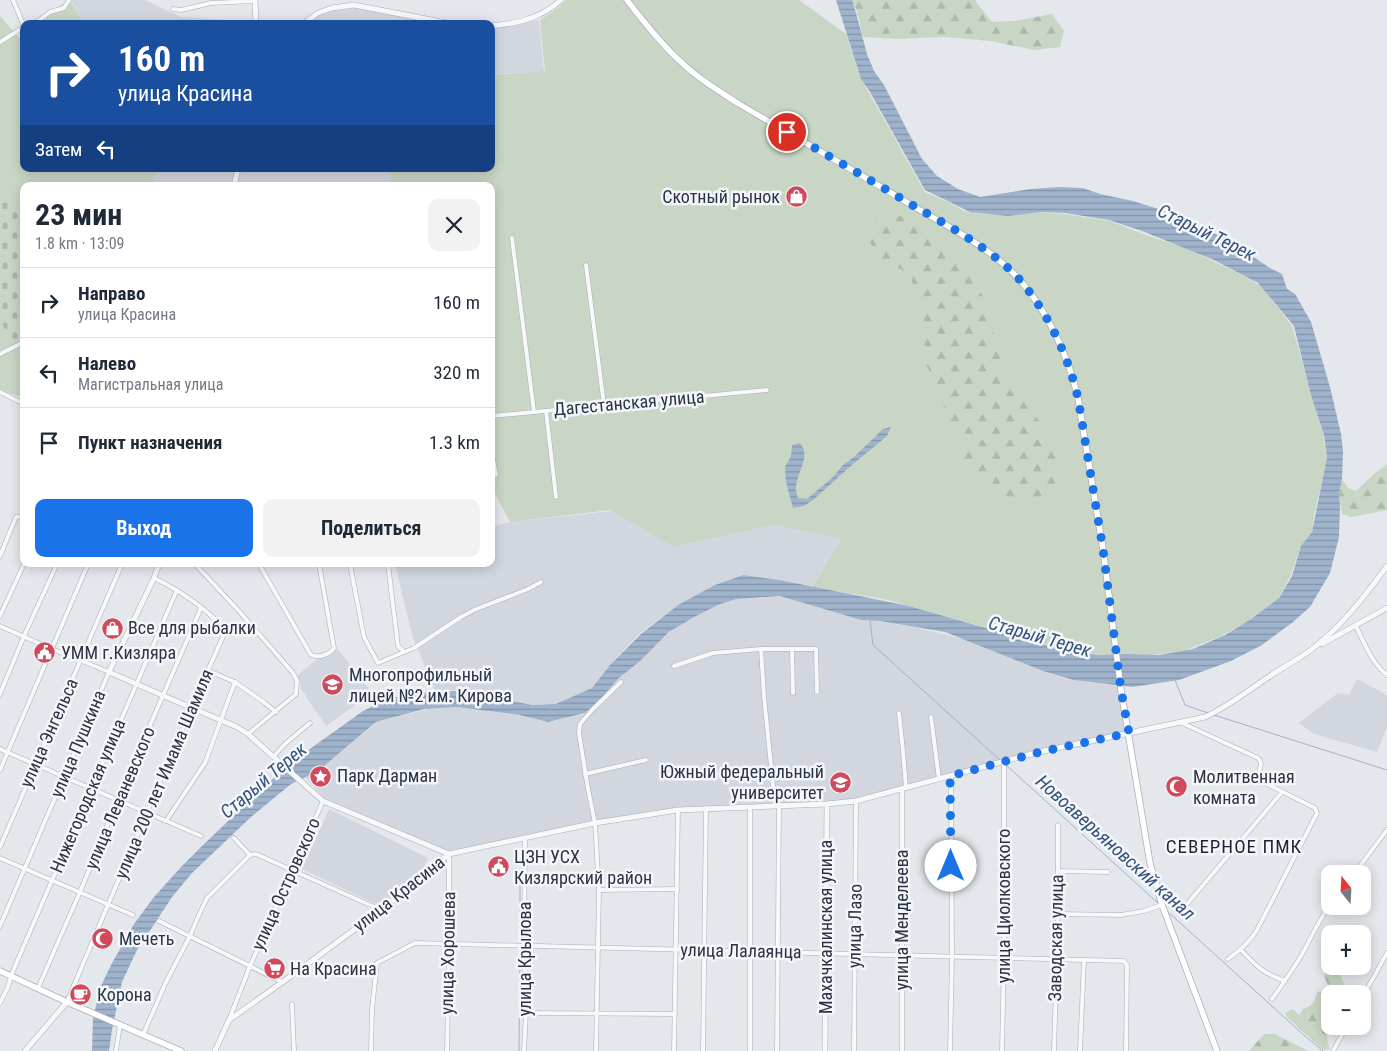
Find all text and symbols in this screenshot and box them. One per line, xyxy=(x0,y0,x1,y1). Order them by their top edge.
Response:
text: 160 m xyxy=(118,39,205,80)
icon: right xyxy=(35,40,100,105)
text: улица Красина xyxy=(118,81,253,106)
pin xyxy=(766,111,808,153)
icon: arrive xyxy=(773,118,801,146)
icon: left xyxy=(92,135,120,163)
text: Затем xyxy=(35,138,82,161)
shop icon: Скотный рынок xyxy=(784,185,808,209)
place label: Скотный рынок xyxy=(662,186,780,207)
text: 23 мин xyxy=(35,197,122,232)
button: close xyxy=(428,199,480,251)
water label: Старый Терек xyxy=(1154,199,1260,267)
text: 1.8 km · 13:09 xyxy=(35,234,125,253)
text: Направо xyxy=(78,282,145,305)
icon: right xyxy=(35,289,63,317)
text: 160 m xyxy=(433,291,480,314)
text: улица Красина xyxy=(78,305,176,324)
text: Налево xyxy=(78,352,136,375)
icon: left xyxy=(35,359,63,387)
text: 320 m xyxy=(433,361,480,384)
text: Магистральная улица xyxy=(78,375,223,394)
street label: Дагестанская улица xyxy=(553,385,705,420)
icon: arrive xyxy=(35,429,63,457)
text: Пункт назначения xyxy=(78,431,222,454)
text: 1.3 km xyxy=(429,431,480,454)
button: Выход xyxy=(35,499,253,557)
button: Поделиться xyxy=(263,499,480,557)
water label: Старый Терек xyxy=(986,611,1095,662)
shop icon: Все для рыбалки xyxy=(100,616,124,640)
place label: Все для рыбалки xyxy=(128,617,256,638)
public building icon: УММ г.Кизляра xyxy=(33,641,57,665)
place label: УММ г.Кизляра xyxy=(61,642,176,663)
place label: Многопрофильный лицей №2 им. Кирова xyxy=(349,664,512,706)
street label: улица 200 лет Имама Шамиля xyxy=(110,666,217,882)
school or university icon: Многопрофильный лицей №2 им. Кирова xyxy=(321,673,345,697)
street label: улица Энгельса xyxy=(15,675,82,791)
street label: улица Пушкина xyxy=(45,687,110,801)
street label: Нижегородская улица xyxy=(46,716,129,876)
street label: улица Леваневского xyxy=(80,723,159,872)
water label: Старый Терек xyxy=(215,737,312,823)
place label: Южный федеральный университет xyxy=(660,761,824,803)
place icon: Парк Дарман xyxy=(309,764,333,788)
place label: Парк Дарман xyxy=(337,765,437,786)
place label: Молитвенная комната xyxy=(1193,766,1295,808)
school or university icon: Южный федеральный университет xyxy=(828,770,852,794)
water label: Новоаверьяновский канал xyxy=(1031,770,1200,925)
mosque icon: Молитвенная комната xyxy=(1165,775,1189,799)
street label: улица Островского xyxy=(247,814,324,953)
street label: улица Циолковского xyxy=(993,829,1014,983)
district label: СЕВЕРНОЕ ПМК xyxy=(1166,835,1302,858)
position arrow xyxy=(924,839,976,891)
street label: Махачкалинская улица xyxy=(815,840,836,1014)
place label: ЦЗН УСХ Кизлярский район xyxy=(514,846,652,888)
street label: улица Менделеева xyxy=(891,850,912,990)
street label: улица Красина xyxy=(349,851,449,936)
public building icon: ЦЗН УСХ Кизлярский район xyxy=(486,855,510,879)
north arrow xyxy=(1321,865,1371,915)
map controls xyxy=(1321,865,1371,1035)
street label: Заводская улица xyxy=(1044,874,1067,1002)
street label: улица Лазо xyxy=(843,884,866,968)
street label: улица Хорошева xyxy=(436,891,459,1015)
street label: улица Крылова xyxy=(514,902,535,1016)
button: + xyxy=(1321,925,1371,975)
mosque icon: Мечеть xyxy=(91,927,115,951)
place label: Мечеть xyxy=(119,928,174,949)
street label: улица Лалаянца xyxy=(680,939,802,962)
supermarket icon: На Красина xyxy=(262,957,286,981)
place label: На Красина xyxy=(290,958,377,979)
cafe icon: Корона xyxy=(69,983,93,1007)
place label: Корона xyxy=(97,984,152,1005)
button: − xyxy=(1321,985,1371,1035)

